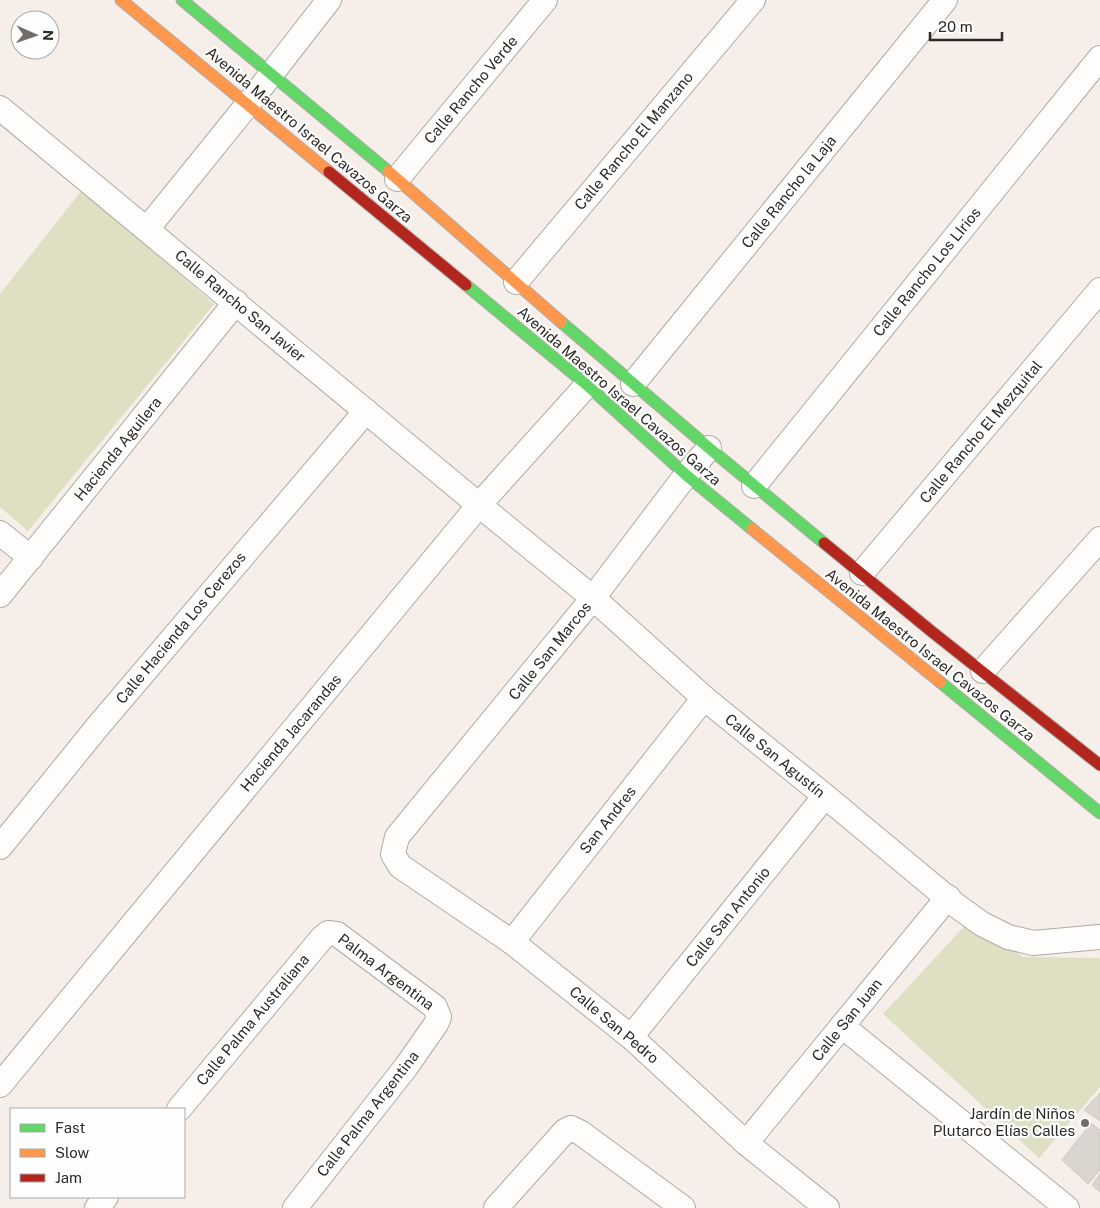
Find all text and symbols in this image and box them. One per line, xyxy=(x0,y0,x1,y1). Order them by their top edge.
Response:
north arrow xyxy=(10,10,60,60)
scale bar xyxy=(930,10,1002,42)
text: 20 m xyxy=(938,18,973,35)
text: N xyxy=(40,30,56,41)
street label: Calle Rancho Verde xyxy=(421,32,521,147)
street label: Avenida Maestro Israel Cavazos Garza xyxy=(203,43,416,226)
street label: Calle Rancho El Manzano xyxy=(571,68,696,213)
street label: Calle Rancho la Laja xyxy=(738,132,839,251)
street label: Calle Rancho Los LIrios xyxy=(869,204,984,340)
street label: Calle Rancho San Javier xyxy=(172,246,309,365)
street label: Avenida Maestro Israel Cavazos Garza xyxy=(514,303,724,489)
street label: Calle Rancho El Mezquital xyxy=(916,357,1045,506)
street label: Hacienda Aguilera xyxy=(71,394,165,504)
street label: Calle Hacienda Los Cerezos xyxy=(112,548,249,707)
street label: Avenida Maestro Israel Cavazos Garza xyxy=(822,565,1038,744)
street label: Calle San Marcos xyxy=(505,598,594,703)
street label: Hacienda Jacarandas xyxy=(237,671,344,795)
street label: Calle San Agustín xyxy=(722,710,829,801)
street label: San Andres xyxy=(576,783,639,857)
street label: Calle San Antonio xyxy=(682,863,773,970)
street label: Palma Argentina xyxy=(335,930,438,1013)
street label: Calle Palma Australiana xyxy=(193,951,312,1089)
street label: Calle San Juan xyxy=(808,975,885,1064)
street label: Calle San Pedro xyxy=(566,982,662,1067)
street label: Calle Palma Argentina xyxy=(313,1047,422,1180)
place label: Jardín de Niños Plutarco Elías Calles xyxy=(933,1105,1075,1139)
legend xyxy=(10,1108,185,1198)
marker: Jardín de Niños Plutarco Elías Calles xyxy=(1079,1117,1091,1129)
text: Fast xyxy=(55,1119,85,1136)
text: Slow xyxy=(55,1144,90,1161)
text: Jam xyxy=(55,1169,82,1186)

